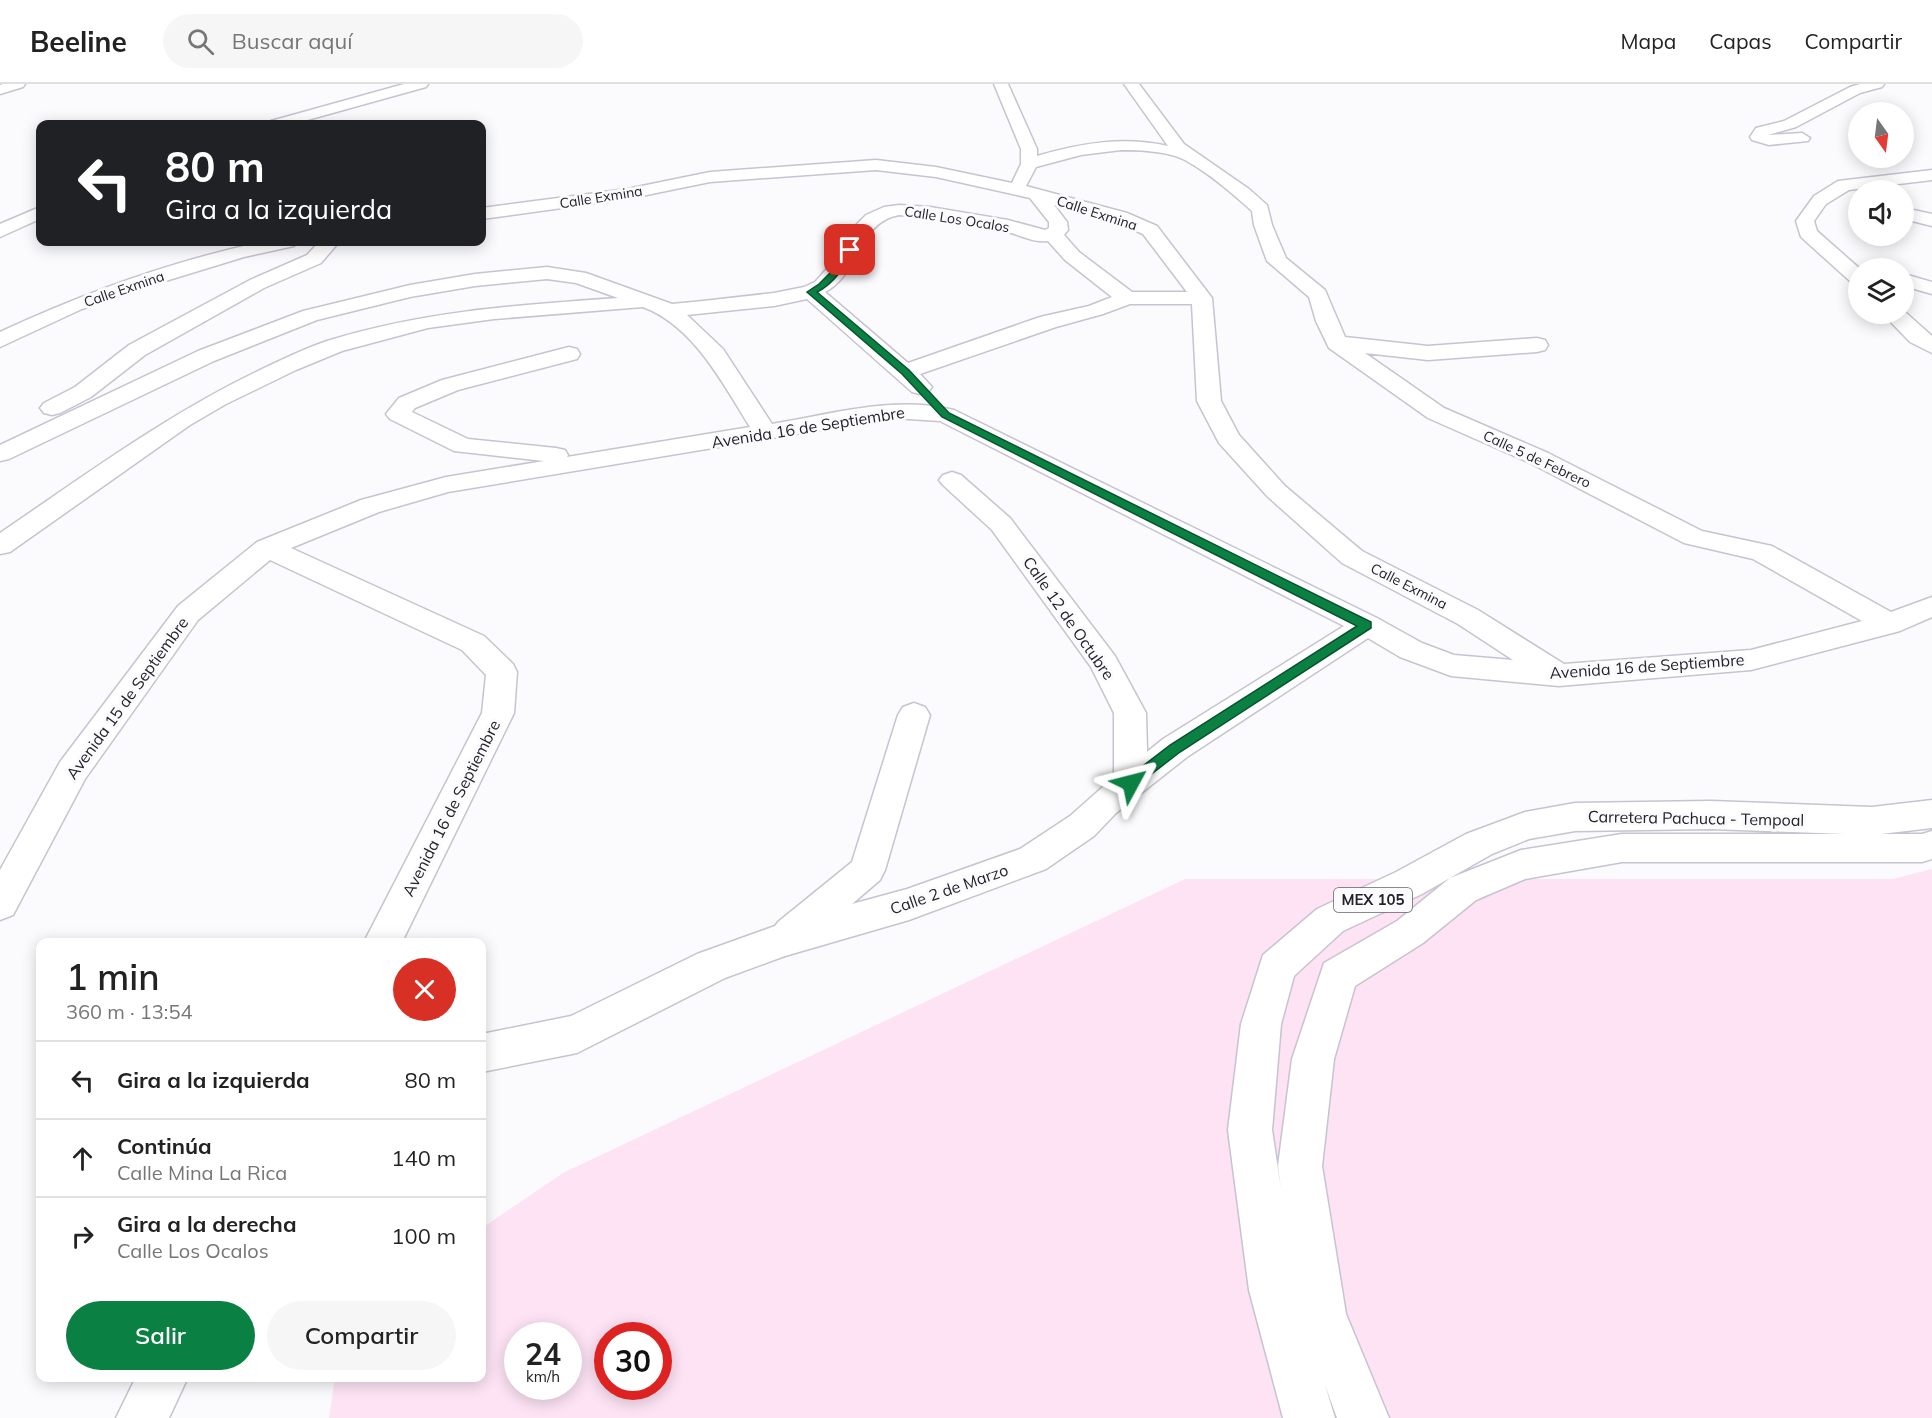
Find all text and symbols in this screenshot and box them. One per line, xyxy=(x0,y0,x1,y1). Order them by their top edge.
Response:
search box xyxy=(163,14,583,68)
text: Beeline xyxy=(30,24,127,59)
icon: search xyxy=(184,25,217,58)
text: Buscar aquí xyxy=(232,27,353,55)
text: Mapa xyxy=(1621,28,1676,54)
text: Capas xyxy=(1709,28,1772,54)
text: Compartir xyxy=(1805,28,1902,54)
north arrow xyxy=(1848,102,1914,168)
map controls xyxy=(1848,102,1914,324)
text: 80 m xyxy=(165,140,265,193)
icon: left xyxy=(66,144,144,222)
button: sound xyxy=(1848,180,1914,246)
street label: Calle Exmina xyxy=(558,182,644,212)
text: Gira a la izquierda xyxy=(165,192,392,226)
street label: Calle Exmina xyxy=(1054,192,1140,234)
street label: Calle Los Ocalos xyxy=(903,202,1011,236)
pin xyxy=(824,224,875,275)
icon: arrive xyxy=(833,233,866,266)
button: layers xyxy=(1848,258,1914,324)
street label: Calle Exmina xyxy=(82,267,166,311)
street label: Avenida 16 de Septiembre xyxy=(710,402,906,452)
street label: Calle 5 de Febrero xyxy=(1480,426,1594,492)
street label: Calle 12 de Octubre xyxy=(1019,553,1119,683)
street label: Calle Exmina xyxy=(1368,559,1450,613)
street label: Avenida 15 de Septiembre xyxy=(62,613,192,783)
street label: Avenida 16 de Septiembre xyxy=(1549,649,1745,683)
street label: Avenida 16 de Septiembre xyxy=(398,716,504,900)
position arrow xyxy=(1099,751,1163,815)
street label: Carretera Pachuca - Tempoal xyxy=(1588,806,1804,830)
street label: Calle 2 de Marzo xyxy=(887,859,1011,919)
road number: MEX 105 xyxy=(1334,888,1412,912)
text: 1 min xyxy=(66,954,160,999)
button: close xyxy=(393,958,456,1021)
text: 360 m · 13:54 xyxy=(66,999,192,1024)
icon: left xyxy=(66,1064,99,1097)
text: Gira a la izquierda xyxy=(117,1066,310,1094)
text: 80 m xyxy=(405,1066,456,1094)
text: Continúa xyxy=(117,1132,212,1160)
icon: ahead xyxy=(66,1142,99,1175)
text: 140 m xyxy=(391,1144,456,1172)
text: Calle Mina La Rica xyxy=(117,1160,287,1185)
text: Gira a la derecha xyxy=(117,1210,297,1238)
icon: right xyxy=(66,1220,99,1253)
text: 100 m xyxy=(391,1222,456,1250)
text: Calle Los Ocalos xyxy=(117,1238,269,1263)
button: Salir xyxy=(66,1301,255,1370)
button: Compartir xyxy=(267,1301,456,1370)
speed limit sign: 30 xyxy=(594,1322,672,1400)
text: 24 xyxy=(525,1335,561,1373)
text: km/h xyxy=(526,1367,560,1386)

